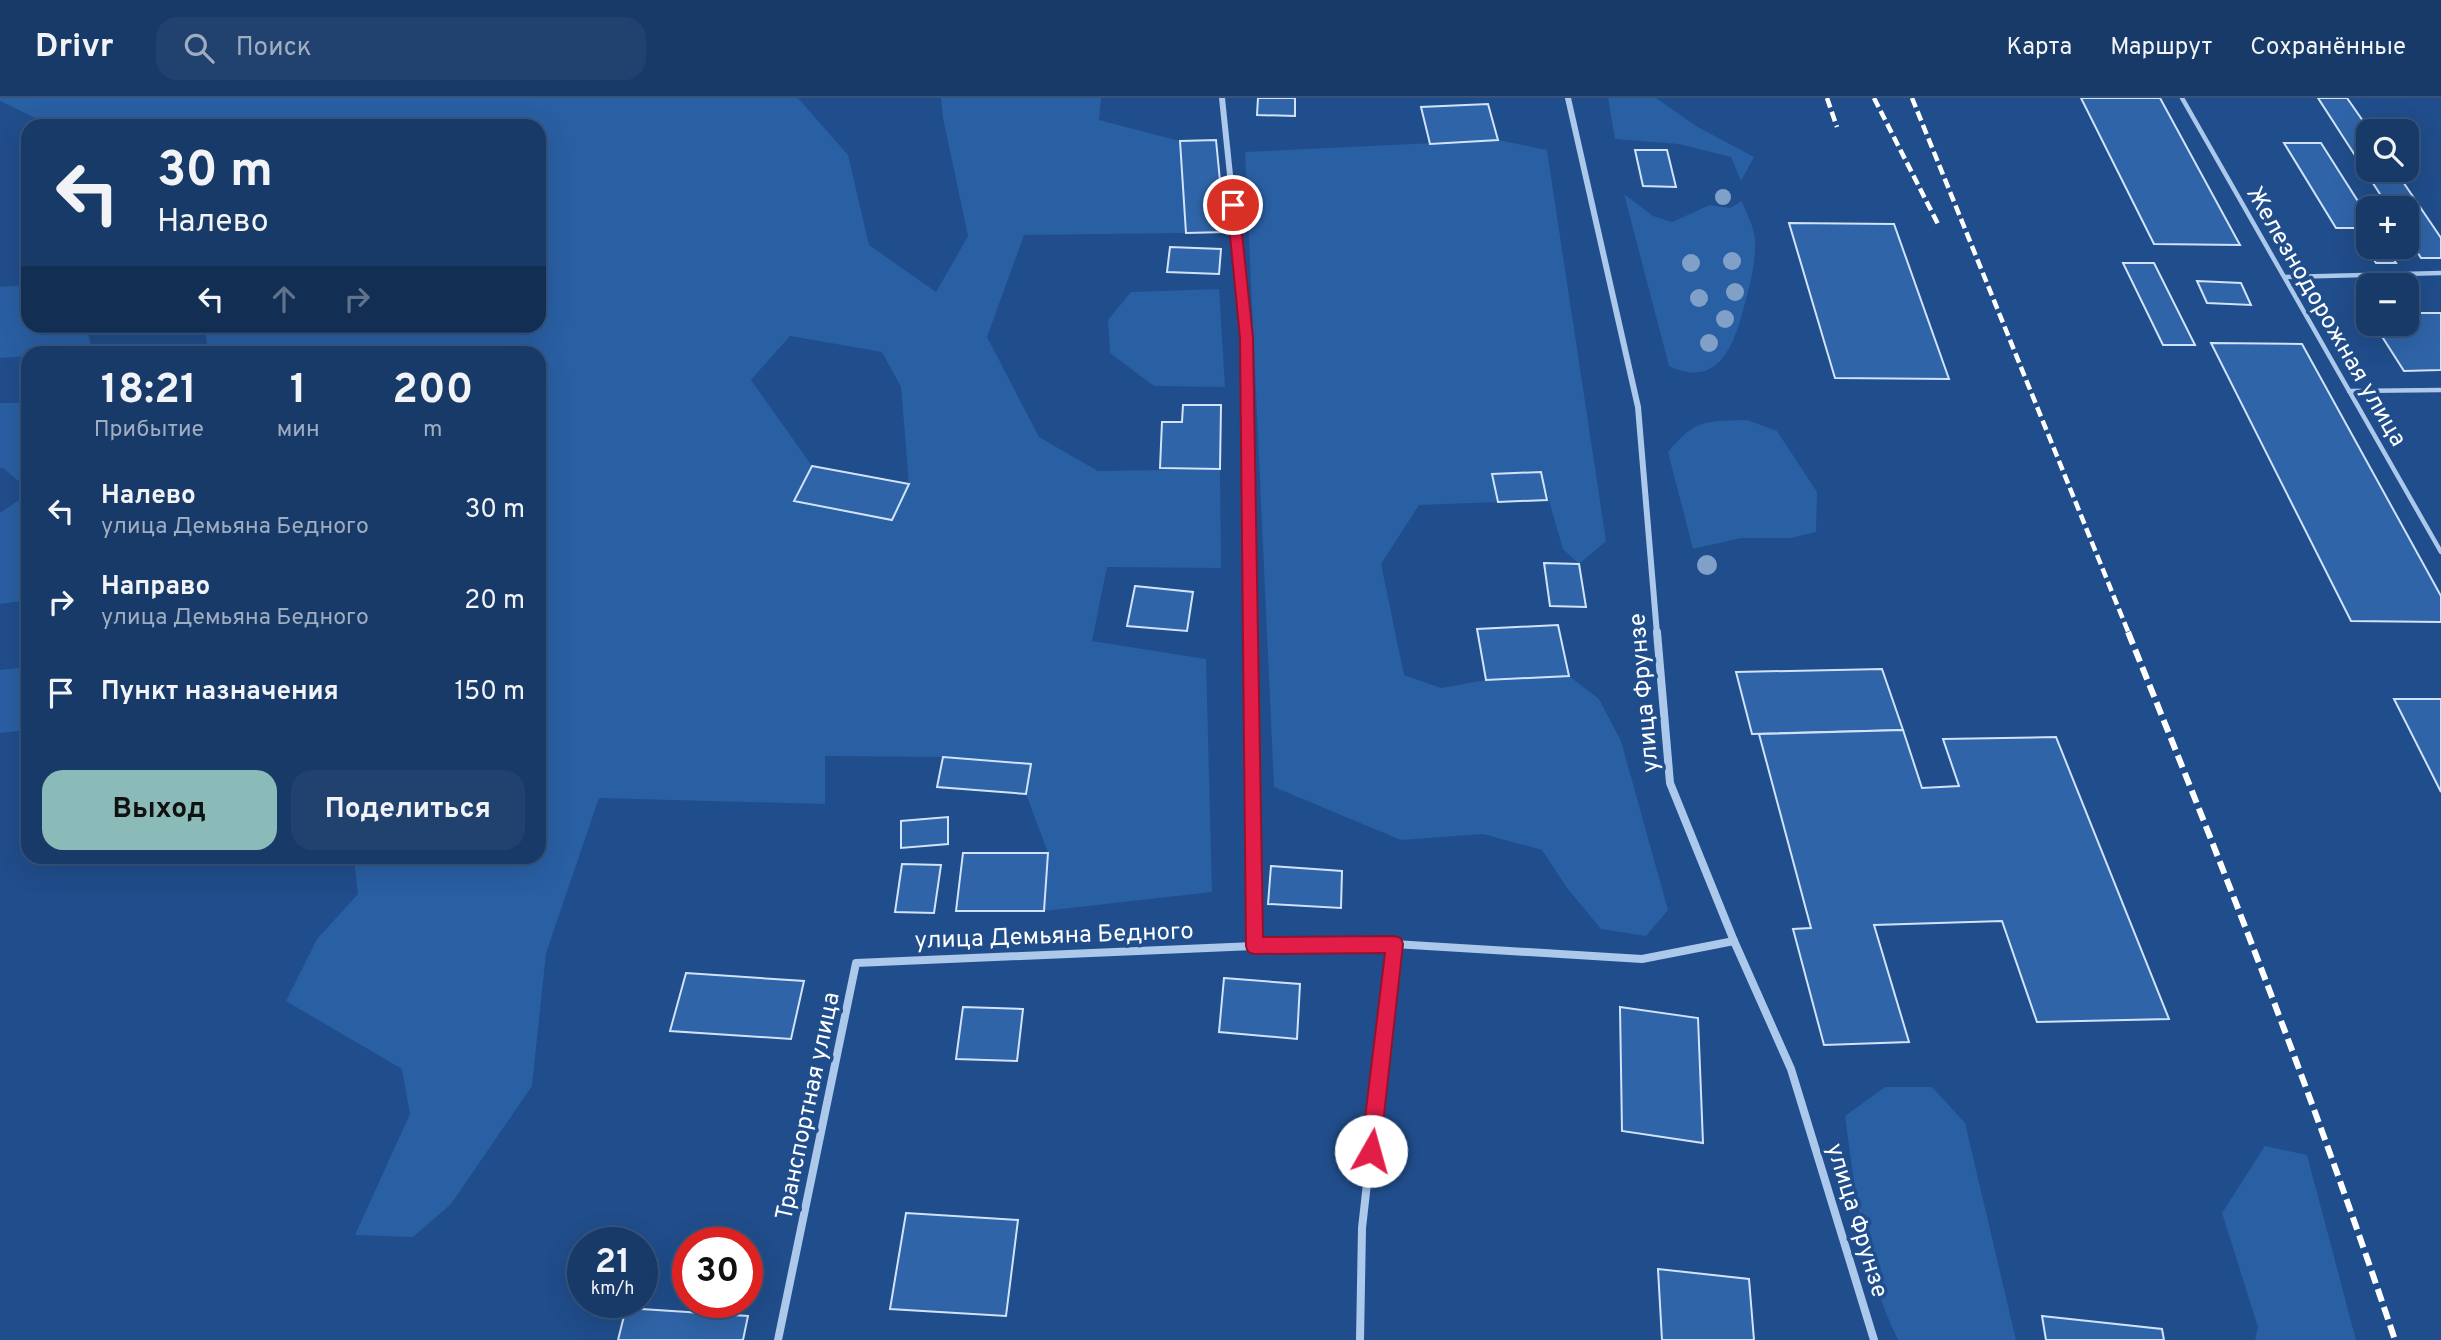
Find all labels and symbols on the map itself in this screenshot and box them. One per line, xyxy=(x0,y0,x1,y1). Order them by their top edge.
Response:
pin xyxy=(1203,175,1263,235)
street label: Железнодорожная улица xyxy=(2238,181,2412,453)
street label: улица Фрунзе xyxy=(1623,612,1667,774)
street label: улица Демьяна Бедного xyxy=(914,917,1194,957)
street label: Транспортная улица xyxy=(770,990,848,1223)
position arrow xyxy=(1334,1114,1408,1188)
street label: улица Фрунзе xyxy=(1818,1140,1894,1301)
speed limit sign: 30 xyxy=(672,1227,763,1318)

